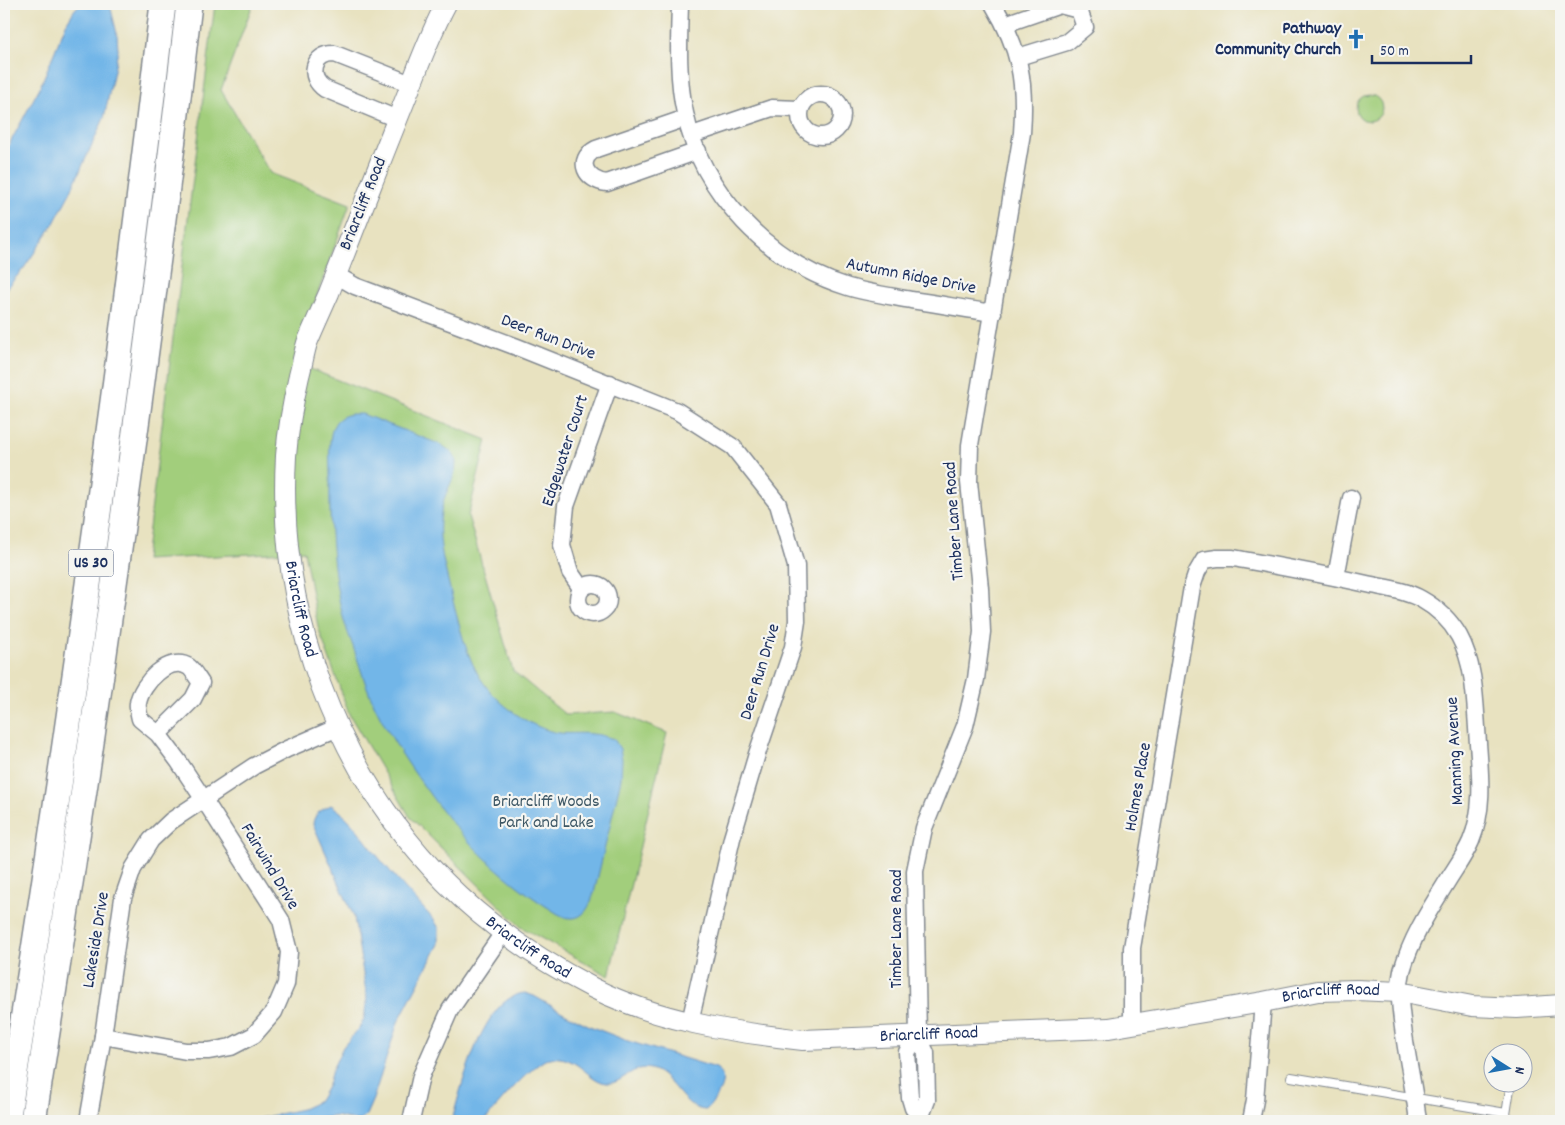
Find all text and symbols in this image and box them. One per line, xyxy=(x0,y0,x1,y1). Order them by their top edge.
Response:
place label: Pathway Community Church xyxy=(1215,17,1342,63)
church icon: Pathway Community Church xyxy=(1345,28,1367,50)
scale bar xyxy=(1372,32,1471,64)
text: 50 m xyxy=(1380,41,1409,63)
street label: Briarcliff Road xyxy=(334,154,394,254)
street label: Autumn Ridge Drive xyxy=(844,252,978,302)
street label: Deer Run Drive xyxy=(497,308,599,368)
street label: Edgewater Court xyxy=(536,392,596,510)
street label: Timber Lane Road xyxy=(938,461,972,581)
road number: US 30 xyxy=(68,550,114,576)
street label: Briarcliff Road xyxy=(278,559,323,661)
street label: Deer Run Drive xyxy=(734,621,788,723)
street label: Manning Avenue xyxy=(1441,696,1471,806)
street label: Holmes Place xyxy=(1119,741,1159,833)
park label: Briarcliff Woods Park and Lake xyxy=(492,790,600,836)
street label: Fairwind Drive xyxy=(233,819,305,915)
street label: Timber Lane Road xyxy=(885,869,910,989)
street label: Lakeside Drive xyxy=(77,890,117,990)
street label: Briarcliff Road xyxy=(480,910,576,986)
street label: Briarcliff Road xyxy=(1280,977,1381,1010)
street label: Briarcliff Road xyxy=(879,1021,979,1049)
north arrow xyxy=(1482,1042,1532,1092)
text: N xyxy=(1508,1065,1529,1075)

